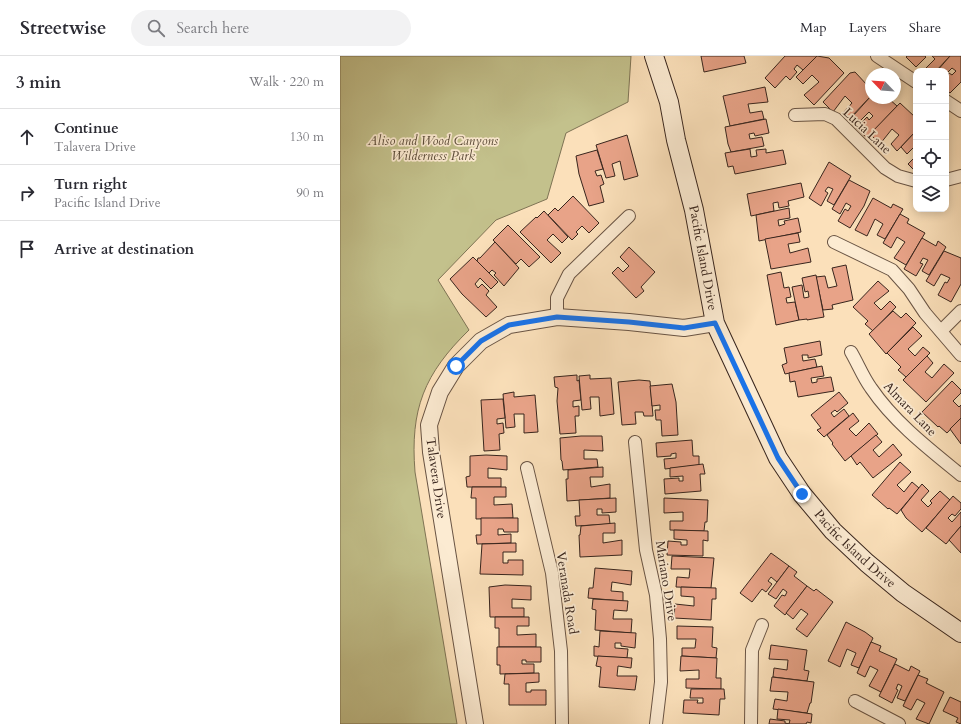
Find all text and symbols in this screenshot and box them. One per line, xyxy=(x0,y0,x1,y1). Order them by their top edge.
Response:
search box xyxy=(131,10,411,46)
text: Streetwise xyxy=(20,15,107,41)
icon: search xyxy=(145,17,167,39)
text: Search here xyxy=(177,18,249,38)
text: Map xyxy=(800,18,827,37)
text: Layers xyxy=(849,18,887,37)
text: Share xyxy=(909,18,941,37)
north arrow xyxy=(865,68,901,104)
map controls xyxy=(913,68,949,212)
button: + xyxy=(913,68,949,104)
text: 3 min xyxy=(16,71,61,94)
text: Walk · 220 m xyxy=(249,73,324,91)
street label: Lucia Lane xyxy=(839,104,895,158)
button: − xyxy=(913,104,949,140)
text: Continue xyxy=(54,118,119,138)
icon: ahead xyxy=(16,126,38,148)
text: 130 m xyxy=(290,128,324,146)
park label: Aliso and Wood Canyons Wilderness Park xyxy=(367,132,499,165)
text: Talavera Drive xyxy=(54,138,136,156)
button: locate xyxy=(913,140,949,176)
text: Turn right xyxy=(54,174,127,194)
button: layers xyxy=(913,176,949,212)
icon: right xyxy=(16,182,38,204)
text: 90 m xyxy=(296,184,324,202)
text: Pacific Island Drive xyxy=(54,194,161,212)
street label: Pacific Island Drive xyxy=(684,203,722,312)
icon: arrive xyxy=(16,238,38,260)
text: Arrive at destination xyxy=(54,239,194,259)
route start xyxy=(447,357,465,375)
street label: Almara Lane xyxy=(879,378,941,440)
street label: Talavera Drive xyxy=(421,436,451,520)
route end xyxy=(793,485,811,503)
street label: Pacific Island Drive xyxy=(810,506,900,592)
street label: Mariano Drive xyxy=(651,539,681,623)
street label: Veranada Road xyxy=(552,550,582,636)

